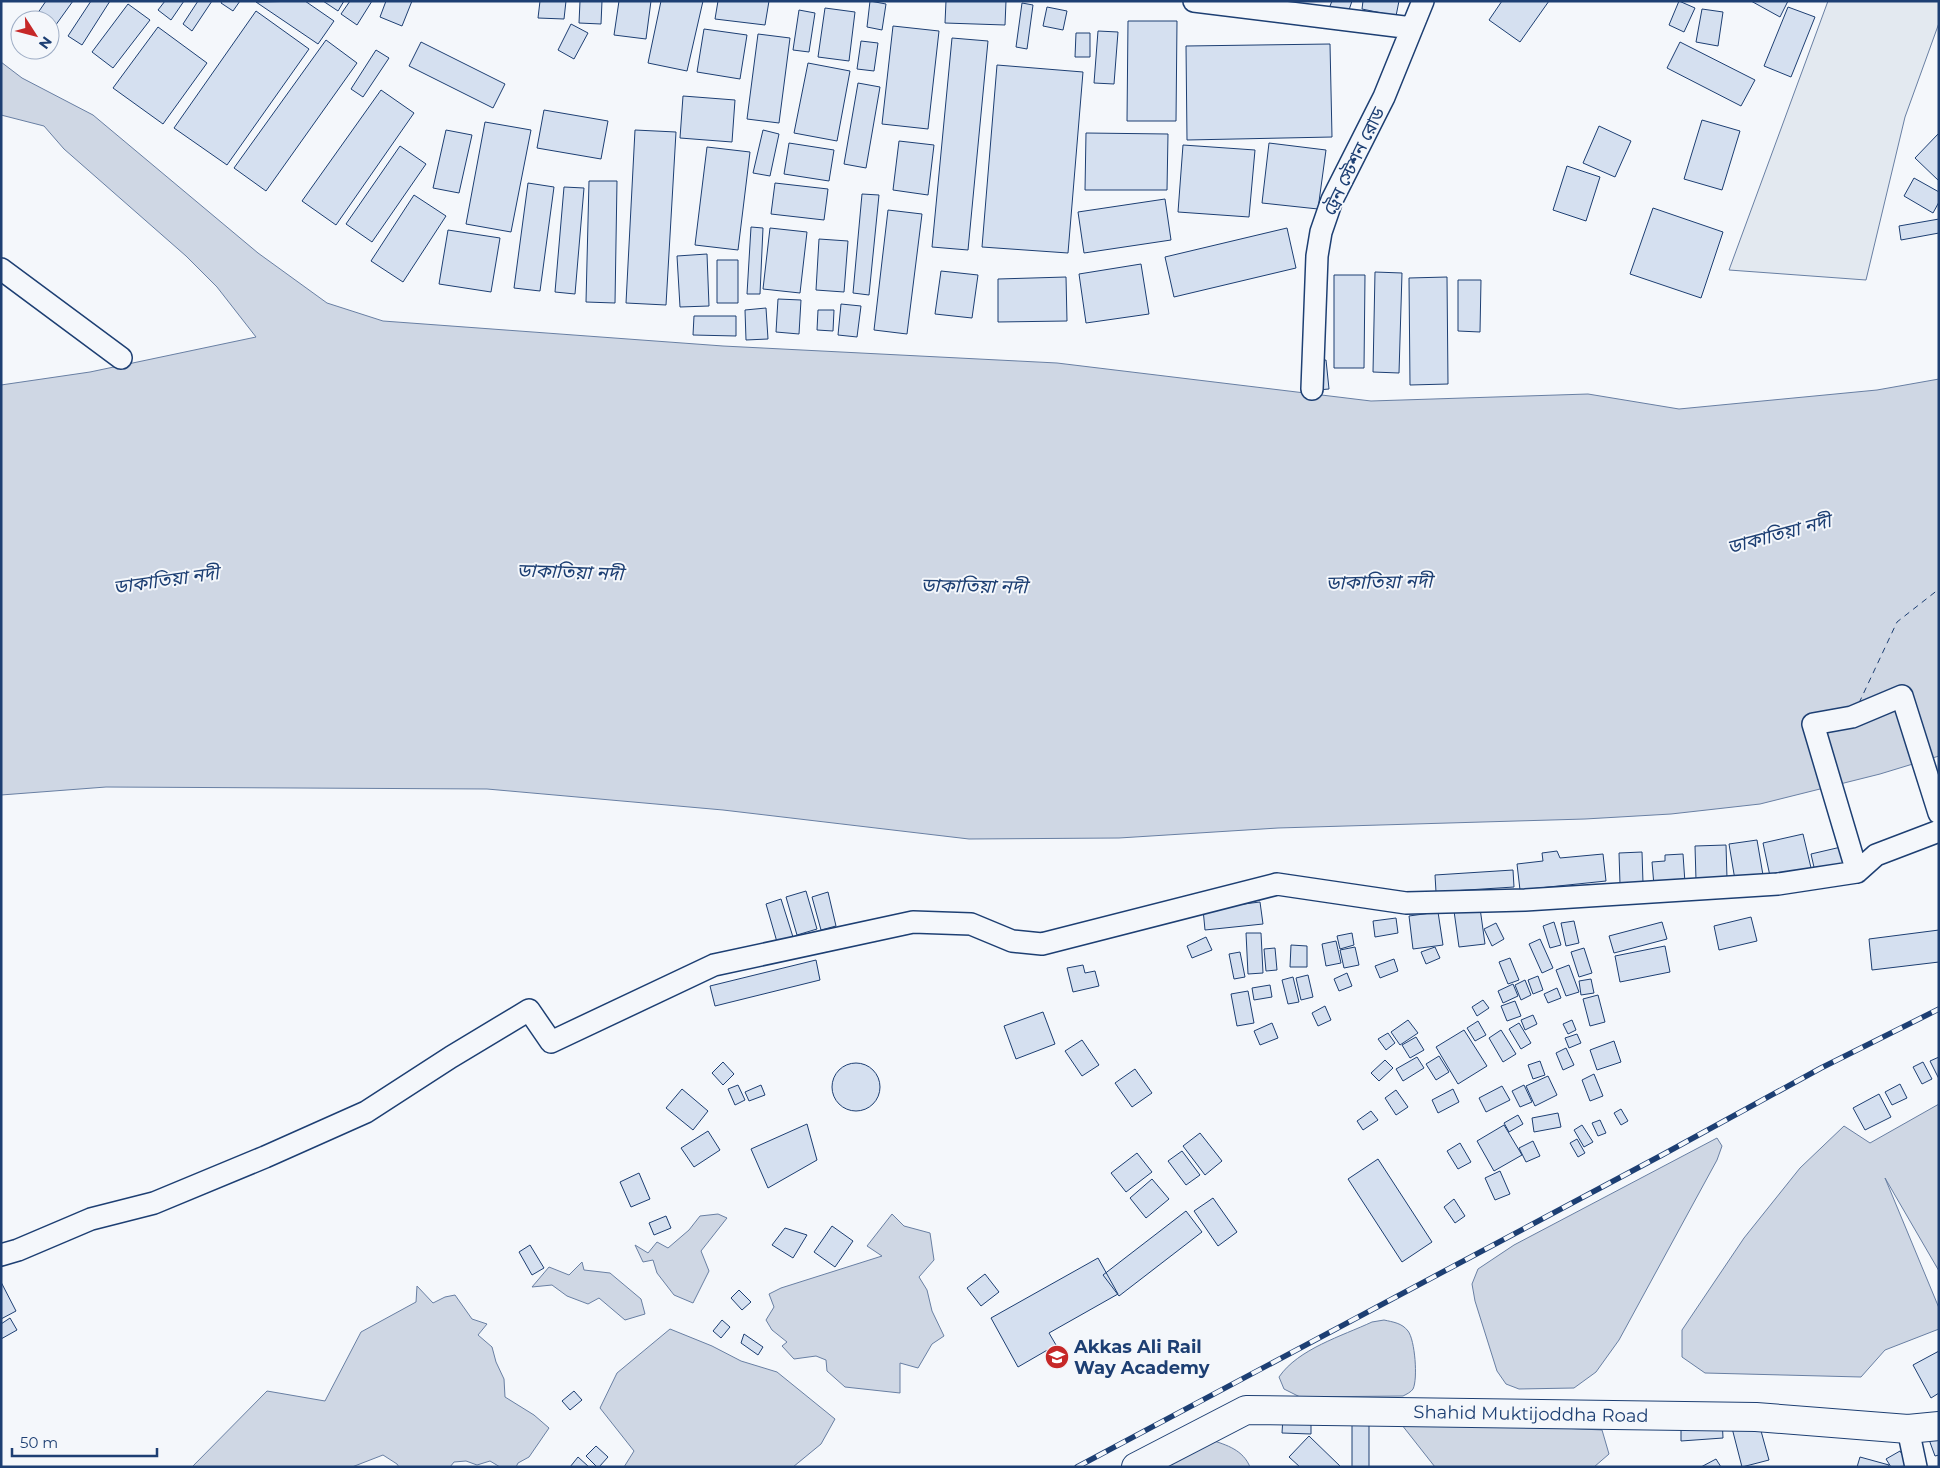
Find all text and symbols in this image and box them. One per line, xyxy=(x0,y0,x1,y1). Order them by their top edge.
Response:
north arrow xyxy=(10,10,60,60)
text: N xyxy=(35,33,56,53)
street label: ট্রেন স্টেশন রোড xyxy=(1318,103,1390,219)
water label: ডাকাতিয়া নদী xyxy=(1725,508,1837,559)
water label: ডাকাতিয়া নদী xyxy=(516,559,627,585)
water label: ডাকাতিয়া নদী xyxy=(112,561,224,599)
water label: ডাকাতিয়া নদী xyxy=(1326,570,1436,594)
water label: ডাকাতিয়া নদী xyxy=(921,574,1031,598)
place label: Akkas Ali Rail Way Academy xyxy=(1073,1336,1210,1379)
school or university icon: Akkas Ali Rail Way Academy xyxy=(1044,1344,1070,1370)
street label: Shahid Muktijoddha Road xyxy=(1413,1401,1649,1427)
scale bar xyxy=(12,1426,158,1458)
text: 50 m xyxy=(20,1433,58,1452)

